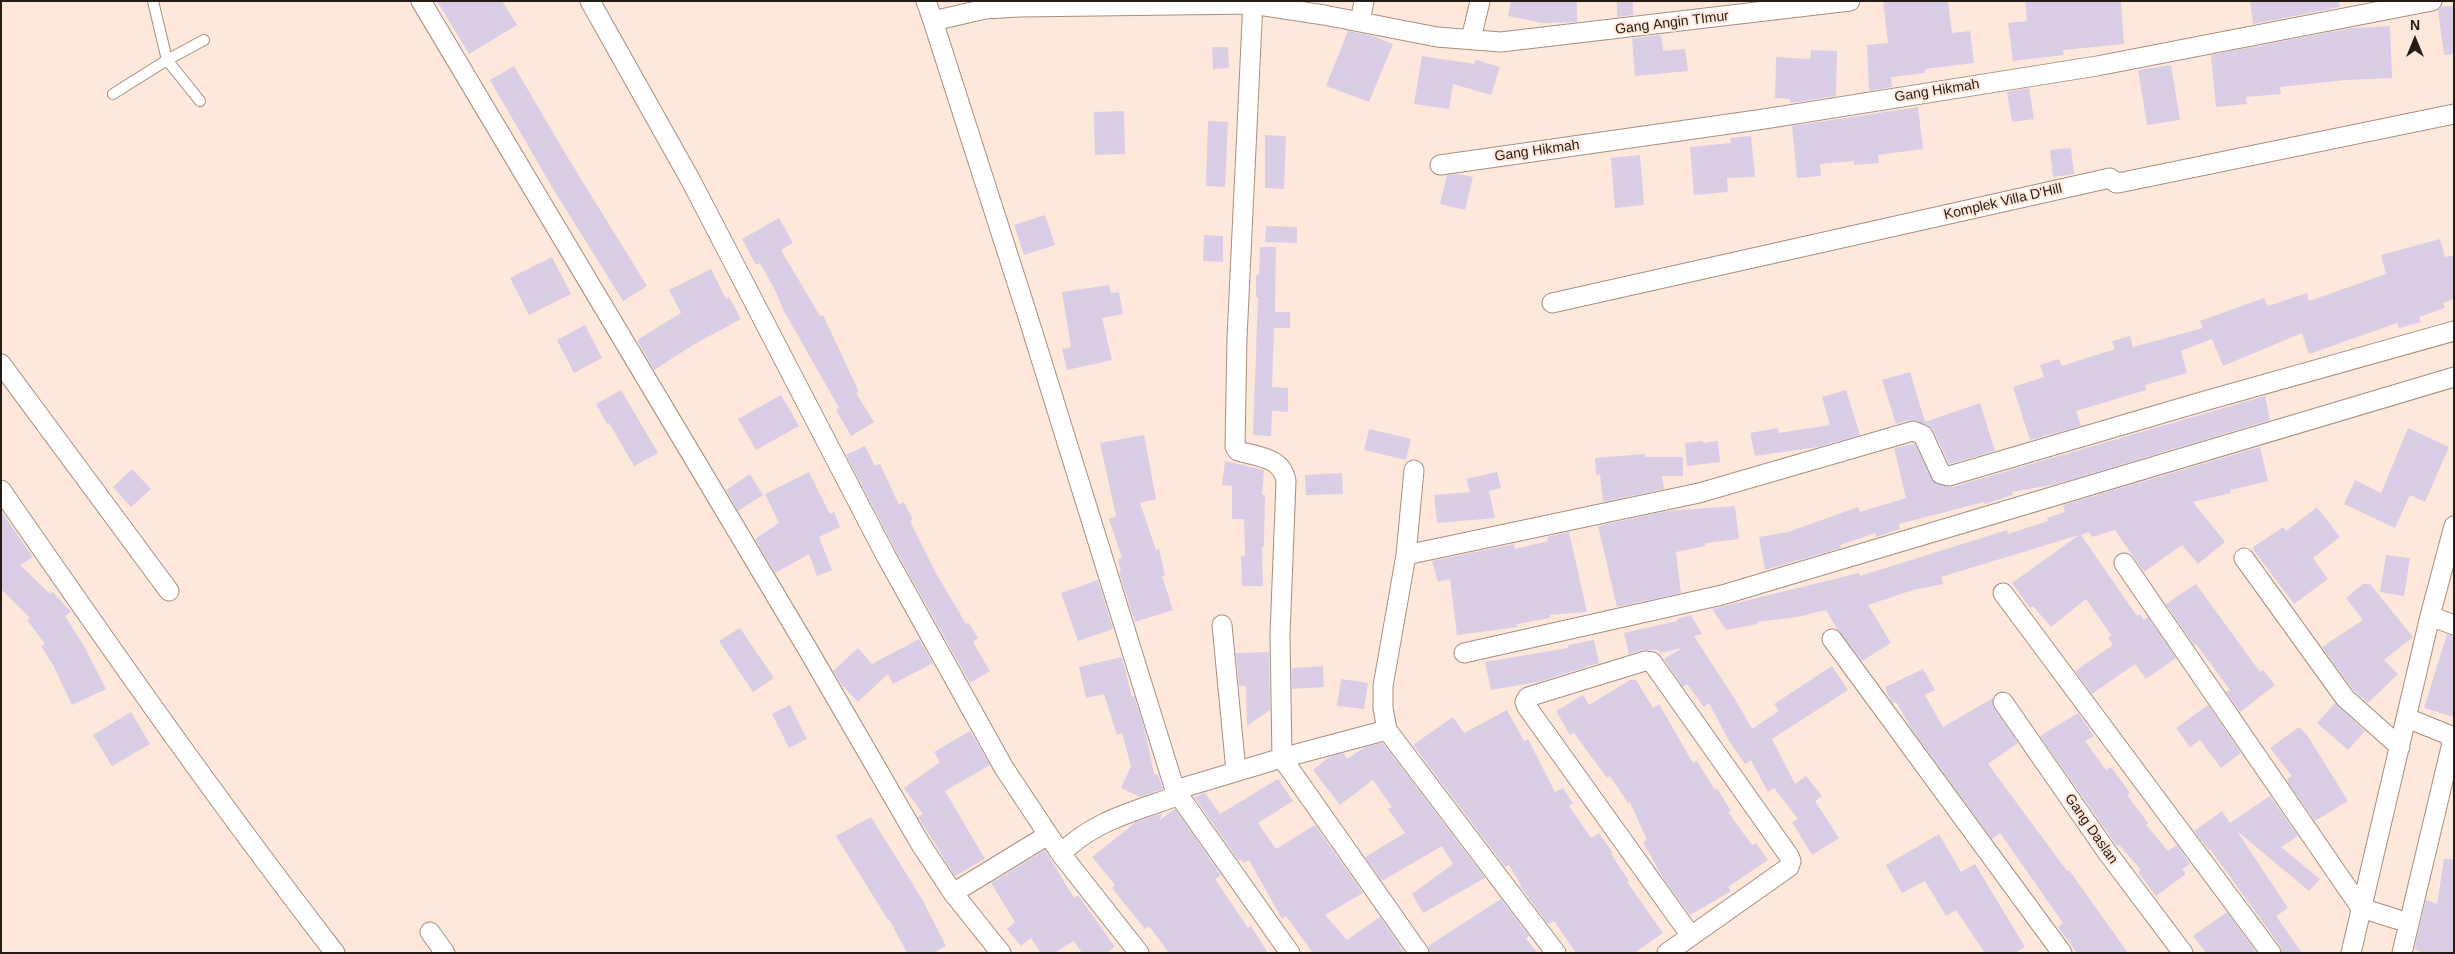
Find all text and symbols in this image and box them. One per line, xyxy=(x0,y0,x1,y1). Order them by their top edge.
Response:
street label: Gang Angin TImur xyxy=(1614,8,1730,38)
north arrow xyxy=(2390,15,2440,65)
text: N xyxy=(2410,17,2420,33)
street label: Gang Hikmah xyxy=(1893,76,1981,106)
street label: Gang Hikmah xyxy=(1493,137,1581,165)
street label: Komplek Villa D'Hill xyxy=(1942,180,2064,224)
street label: Gang Daslan xyxy=(2061,791,2121,867)

